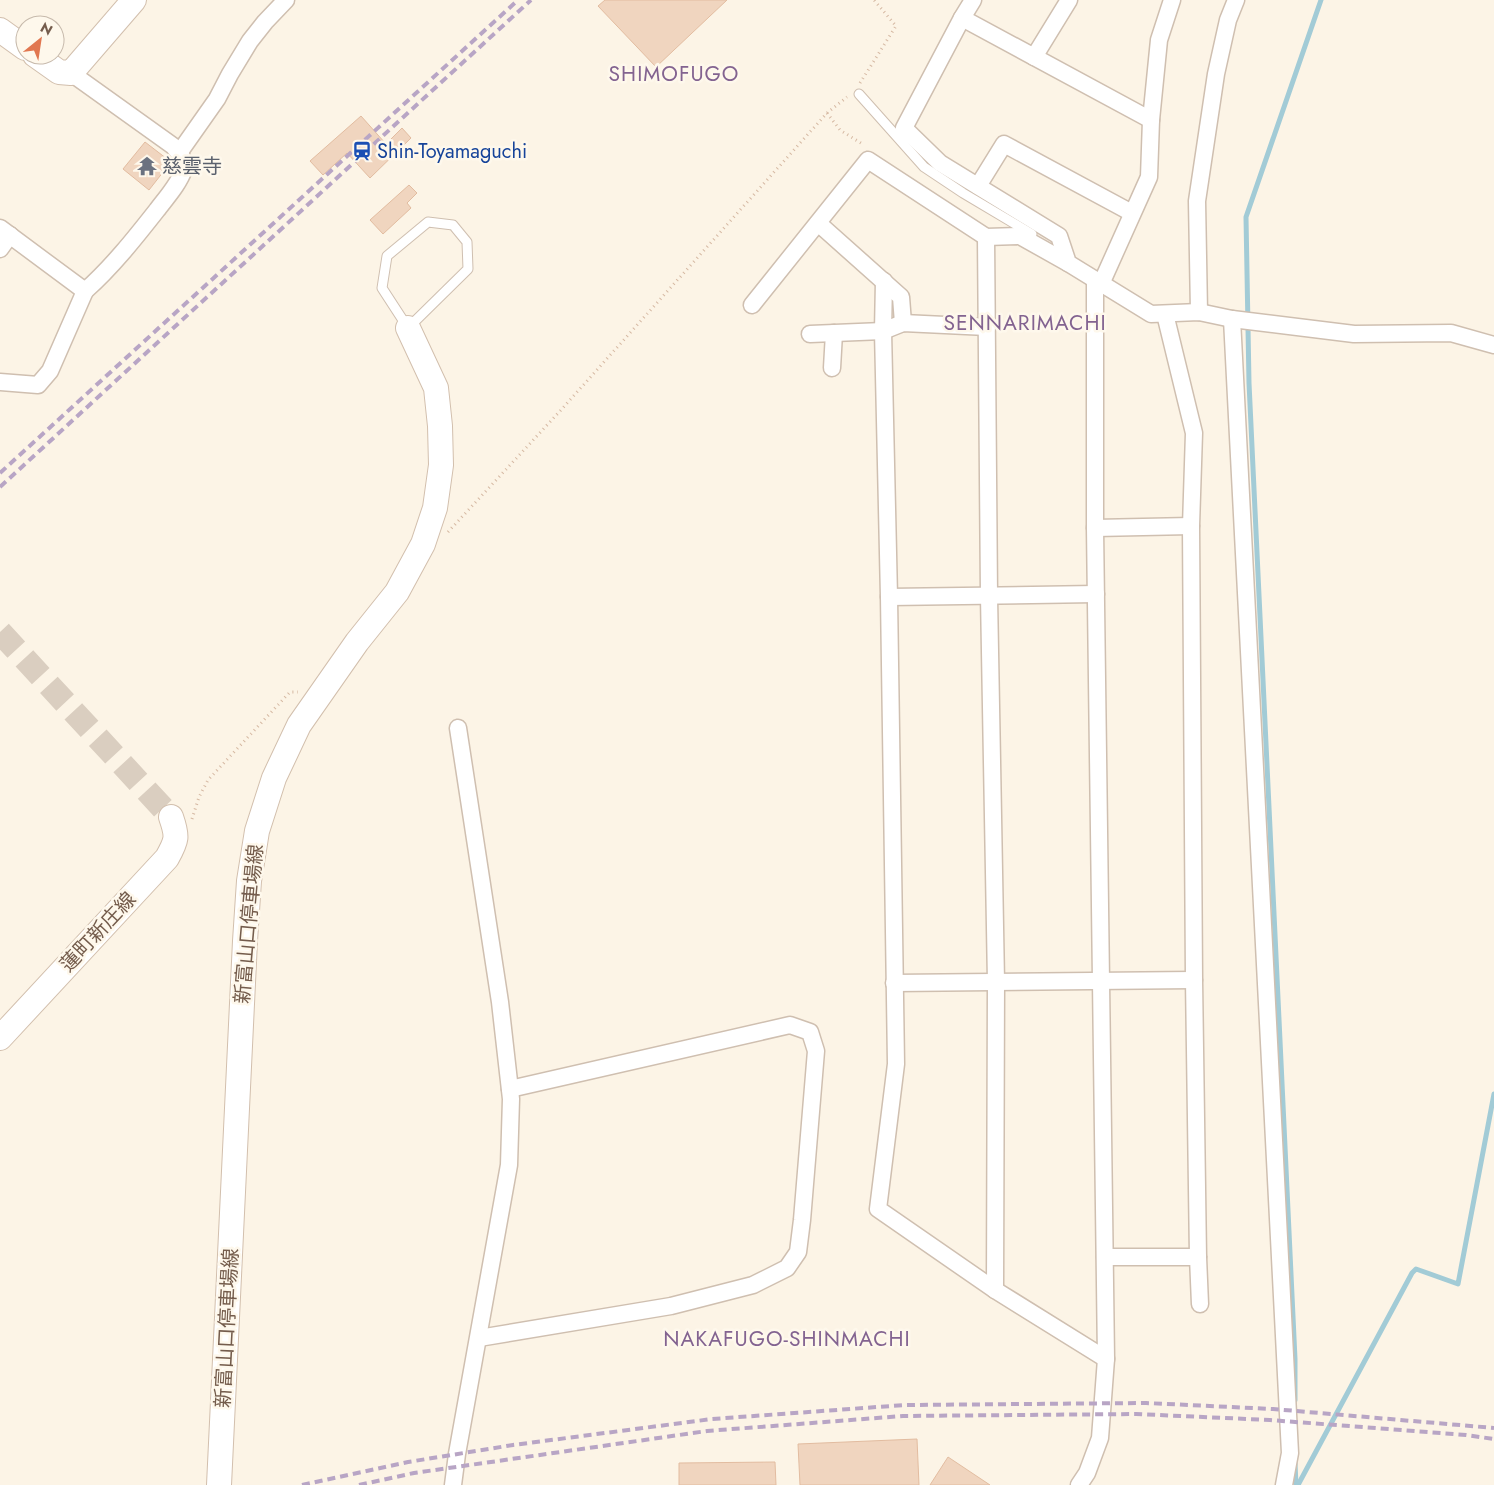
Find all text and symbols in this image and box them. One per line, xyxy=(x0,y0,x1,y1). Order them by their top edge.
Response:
north arrow xyxy=(15,15,65,65)
text: N xyxy=(37,17,56,40)
district label: SHIMOFUGO xyxy=(609,59,739,89)
place label: Shin-Toyamaguchi xyxy=(377,137,527,166)
station icon: Shin-Toyamaguchi xyxy=(351,140,373,162)
place label: 慈雲寺 xyxy=(162,152,222,181)
temple icon: 慈雲寺 xyxy=(136,155,158,177)
district label: SENNARIMACHI xyxy=(943,308,1107,338)
street label: 新富山口停車場線 xyxy=(228,843,270,1005)
street label: 蓮町新庄線 xyxy=(53,886,143,978)
street label: 新富山口停車場線 xyxy=(208,1247,246,1409)
district label: NAKAFUGO-SHINMACHI xyxy=(663,1324,911,1354)

